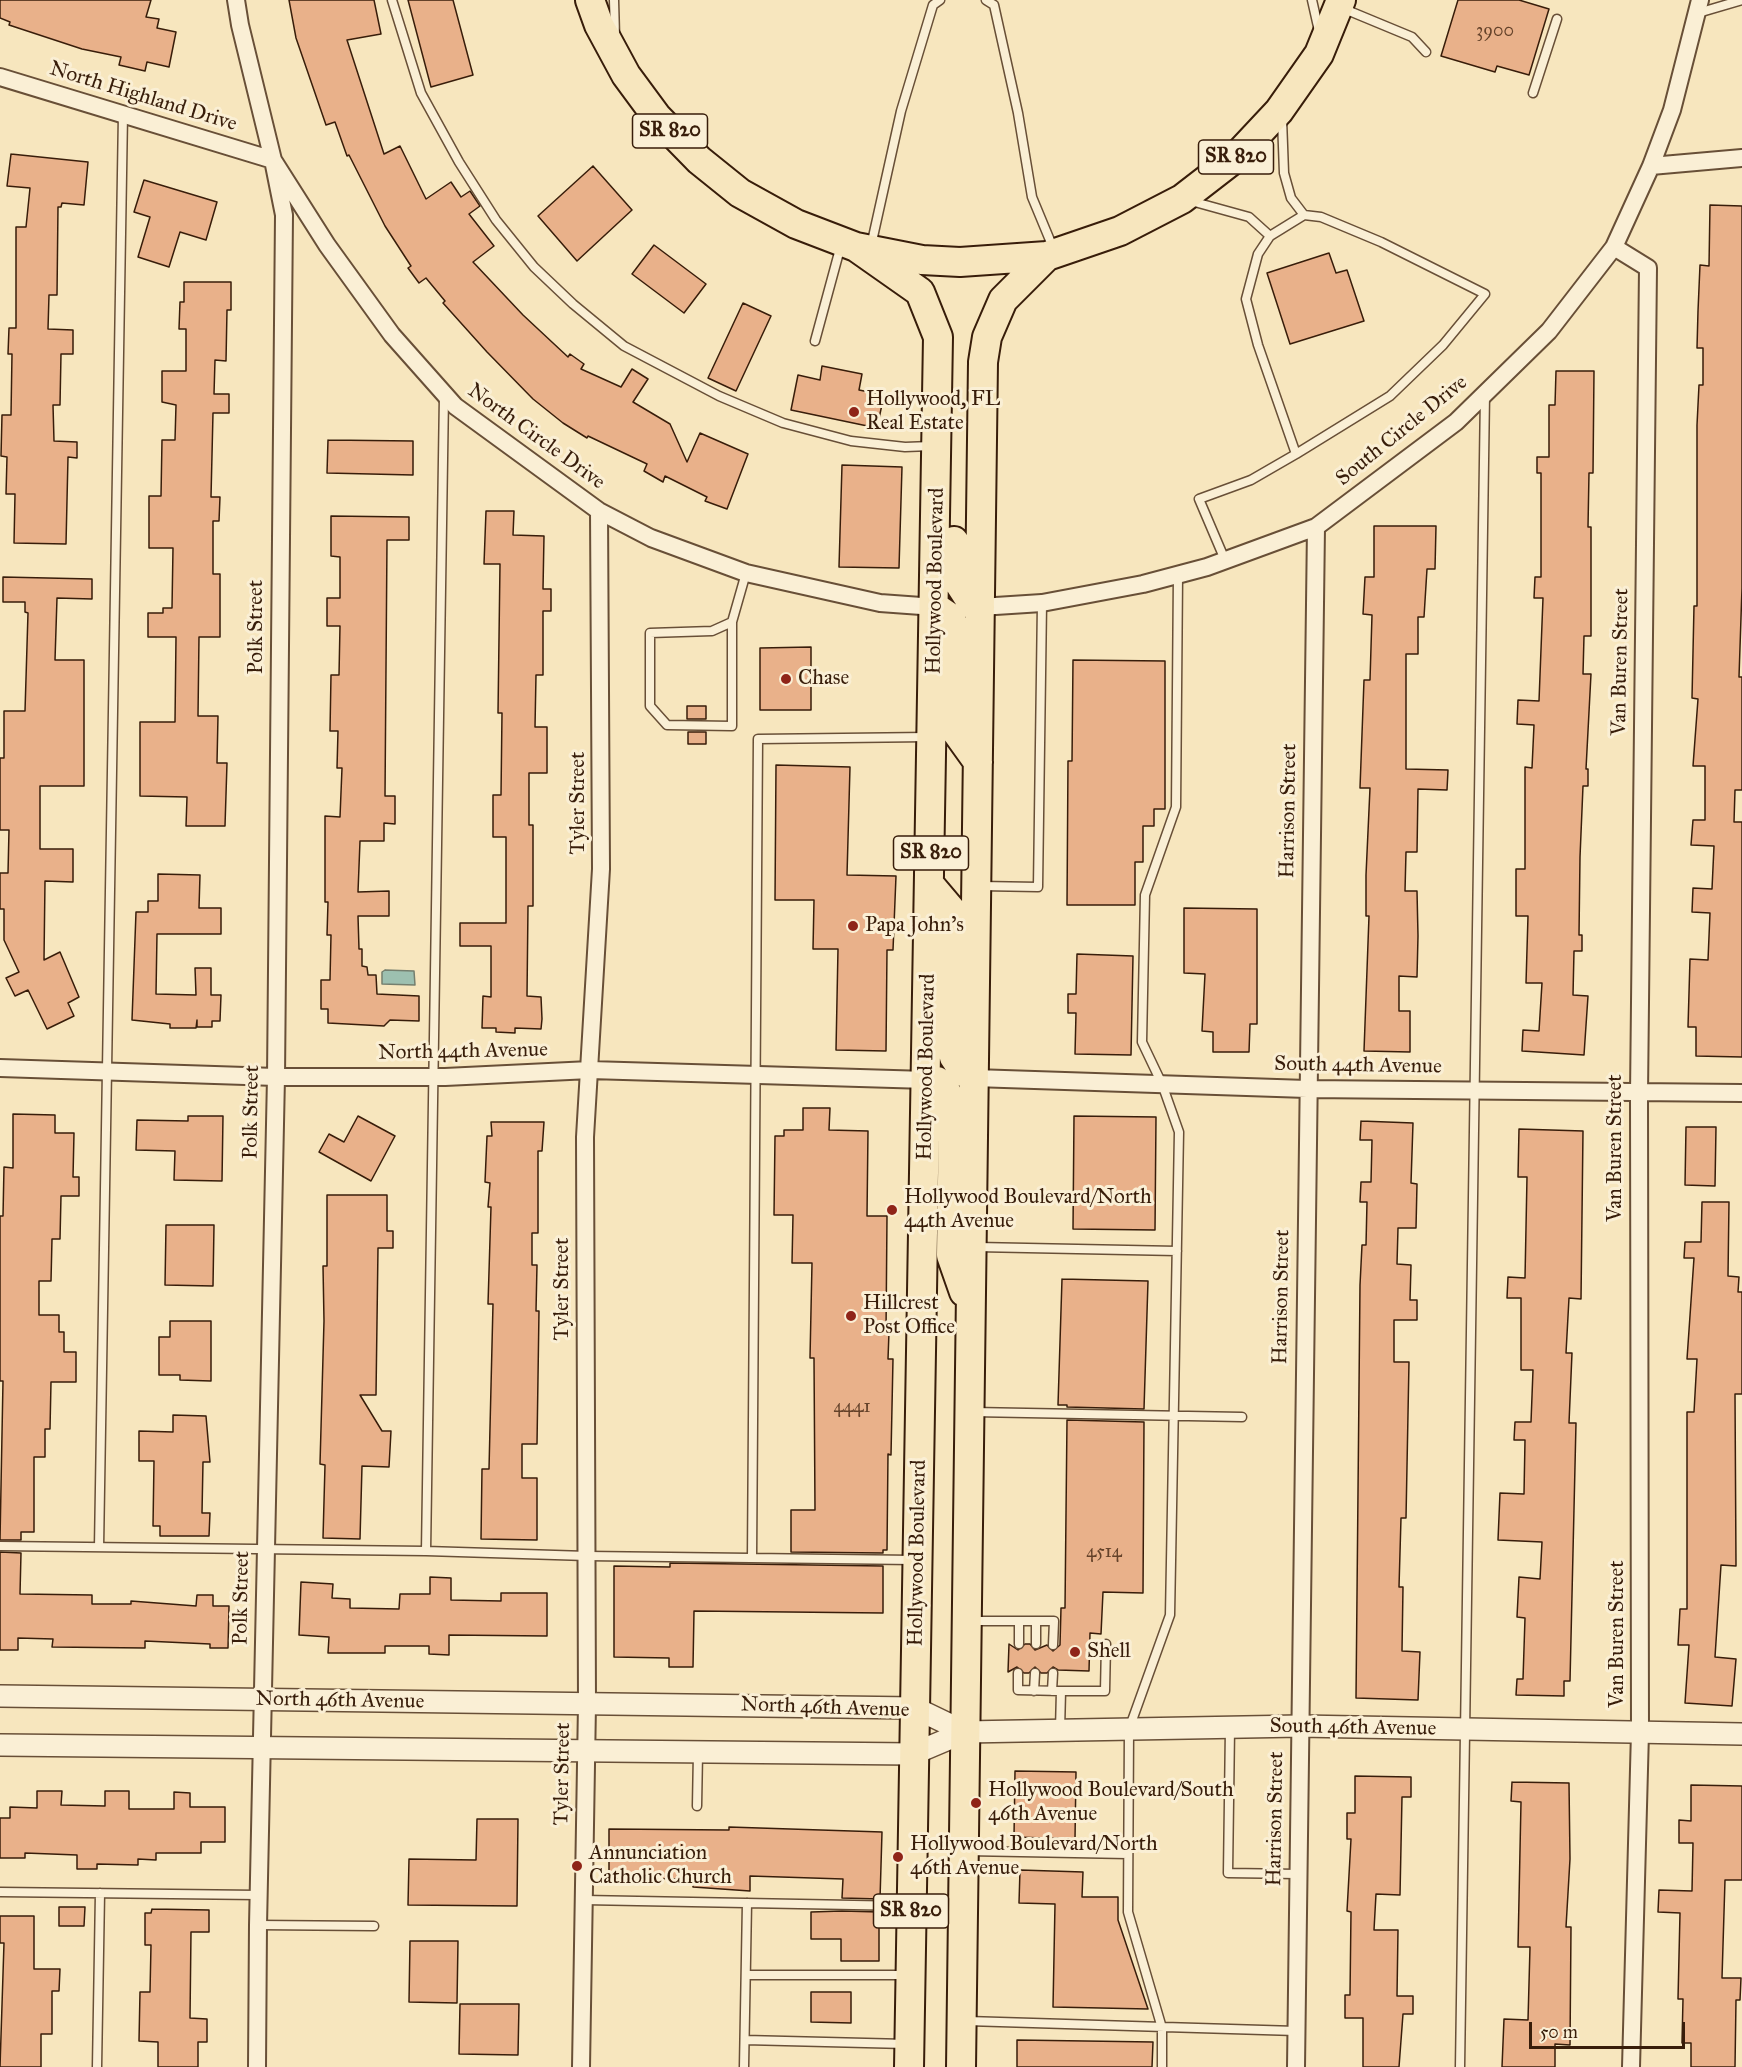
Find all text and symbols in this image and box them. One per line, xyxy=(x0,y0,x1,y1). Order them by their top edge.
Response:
house number: 3900 xyxy=(1476,21,1514,43)
street label: North Highland Drive xyxy=(46,57,240,137)
road number: SR 820 xyxy=(632,114,708,148)
road number: SR 820 xyxy=(1198,140,1274,174)
street label: South Circle Drive xyxy=(1331,370,1473,492)
street label: North Circle Drive xyxy=(462,379,610,495)
place label: Hollywood, FL Real Estate xyxy=(866,387,1000,437)
marker: Hollywood, FL Real Estate xyxy=(847,405,861,419)
street label: Hollywood Boulevard xyxy=(922,487,950,675)
street label: Polk Street xyxy=(244,580,270,674)
street label: Van Buren Street xyxy=(1607,588,1635,736)
place label: Chase xyxy=(798,666,849,692)
marker: Chase xyxy=(779,672,793,686)
street label: Harrison Street xyxy=(1275,743,1303,879)
street label: Tyler Street xyxy=(566,751,592,855)
road number: SR 820 xyxy=(894,836,968,870)
place label: Papa John's xyxy=(865,913,964,939)
marker: Papa John's xyxy=(846,919,860,933)
street label: Hollywood Boulevard xyxy=(913,973,941,1161)
street label: North 44th Avenue xyxy=(378,1038,548,1066)
street label: South 44th Avenue xyxy=(1274,1052,1442,1080)
street label: Polk Street xyxy=(239,1065,265,1159)
street label: Van Buren Street xyxy=(1603,1074,1629,1222)
place label: Hollywood Boulevard/North 44th Avenue xyxy=(904,1185,1152,1235)
marker: Hollywood Boulevard/North 44th Avenue xyxy=(885,1203,899,1217)
street label: Harrison Street xyxy=(1268,1229,1296,1365)
street label: Tyler Street xyxy=(550,1237,576,1341)
place label: Hillcrest Post Office xyxy=(863,1291,955,1341)
marker: Hillcrest Post Office xyxy=(844,1309,858,1323)
house number: 4441 xyxy=(833,1397,871,1419)
street label: Hollywood Boulevard xyxy=(904,1459,932,1647)
house number: 4514 xyxy=(1086,1542,1122,1564)
street label: Polk Street xyxy=(229,1551,255,1645)
street label: Van Buren Street xyxy=(1605,1560,1631,1708)
place label: Shell xyxy=(1087,1639,1131,1665)
marker: Shell xyxy=(1068,1645,1082,1659)
street label: North 46th Avenue xyxy=(255,1687,425,1715)
street label: North 46th Avenue xyxy=(740,1692,910,1724)
street label: South 46th Avenue xyxy=(1269,1714,1437,1742)
street label: Tyler Street xyxy=(550,1722,576,1826)
street label: Harrison Street xyxy=(1262,1751,1290,1887)
place label: Hollywood Boulevard/South 46th Avenue xyxy=(988,1778,1234,1828)
marker: Hollywood Boulevard/South 46th Avenue xyxy=(969,1796,983,1810)
place label: Hollywood Boulevard/North 46th Avenue xyxy=(910,1832,1158,1882)
place label: Annunciation Catholic Church xyxy=(589,1841,732,1891)
marker: Hollywood Boulevard/North 46th Avenue xyxy=(891,1850,905,1864)
marker: Annunciation Catholic Church xyxy=(570,1859,584,1873)
road number: SR 820 xyxy=(874,1894,948,1928)
scale bar xyxy=(1532,2010,1688,2048)
text: 50 m xyxy=(1540,2021,1578,2043)

